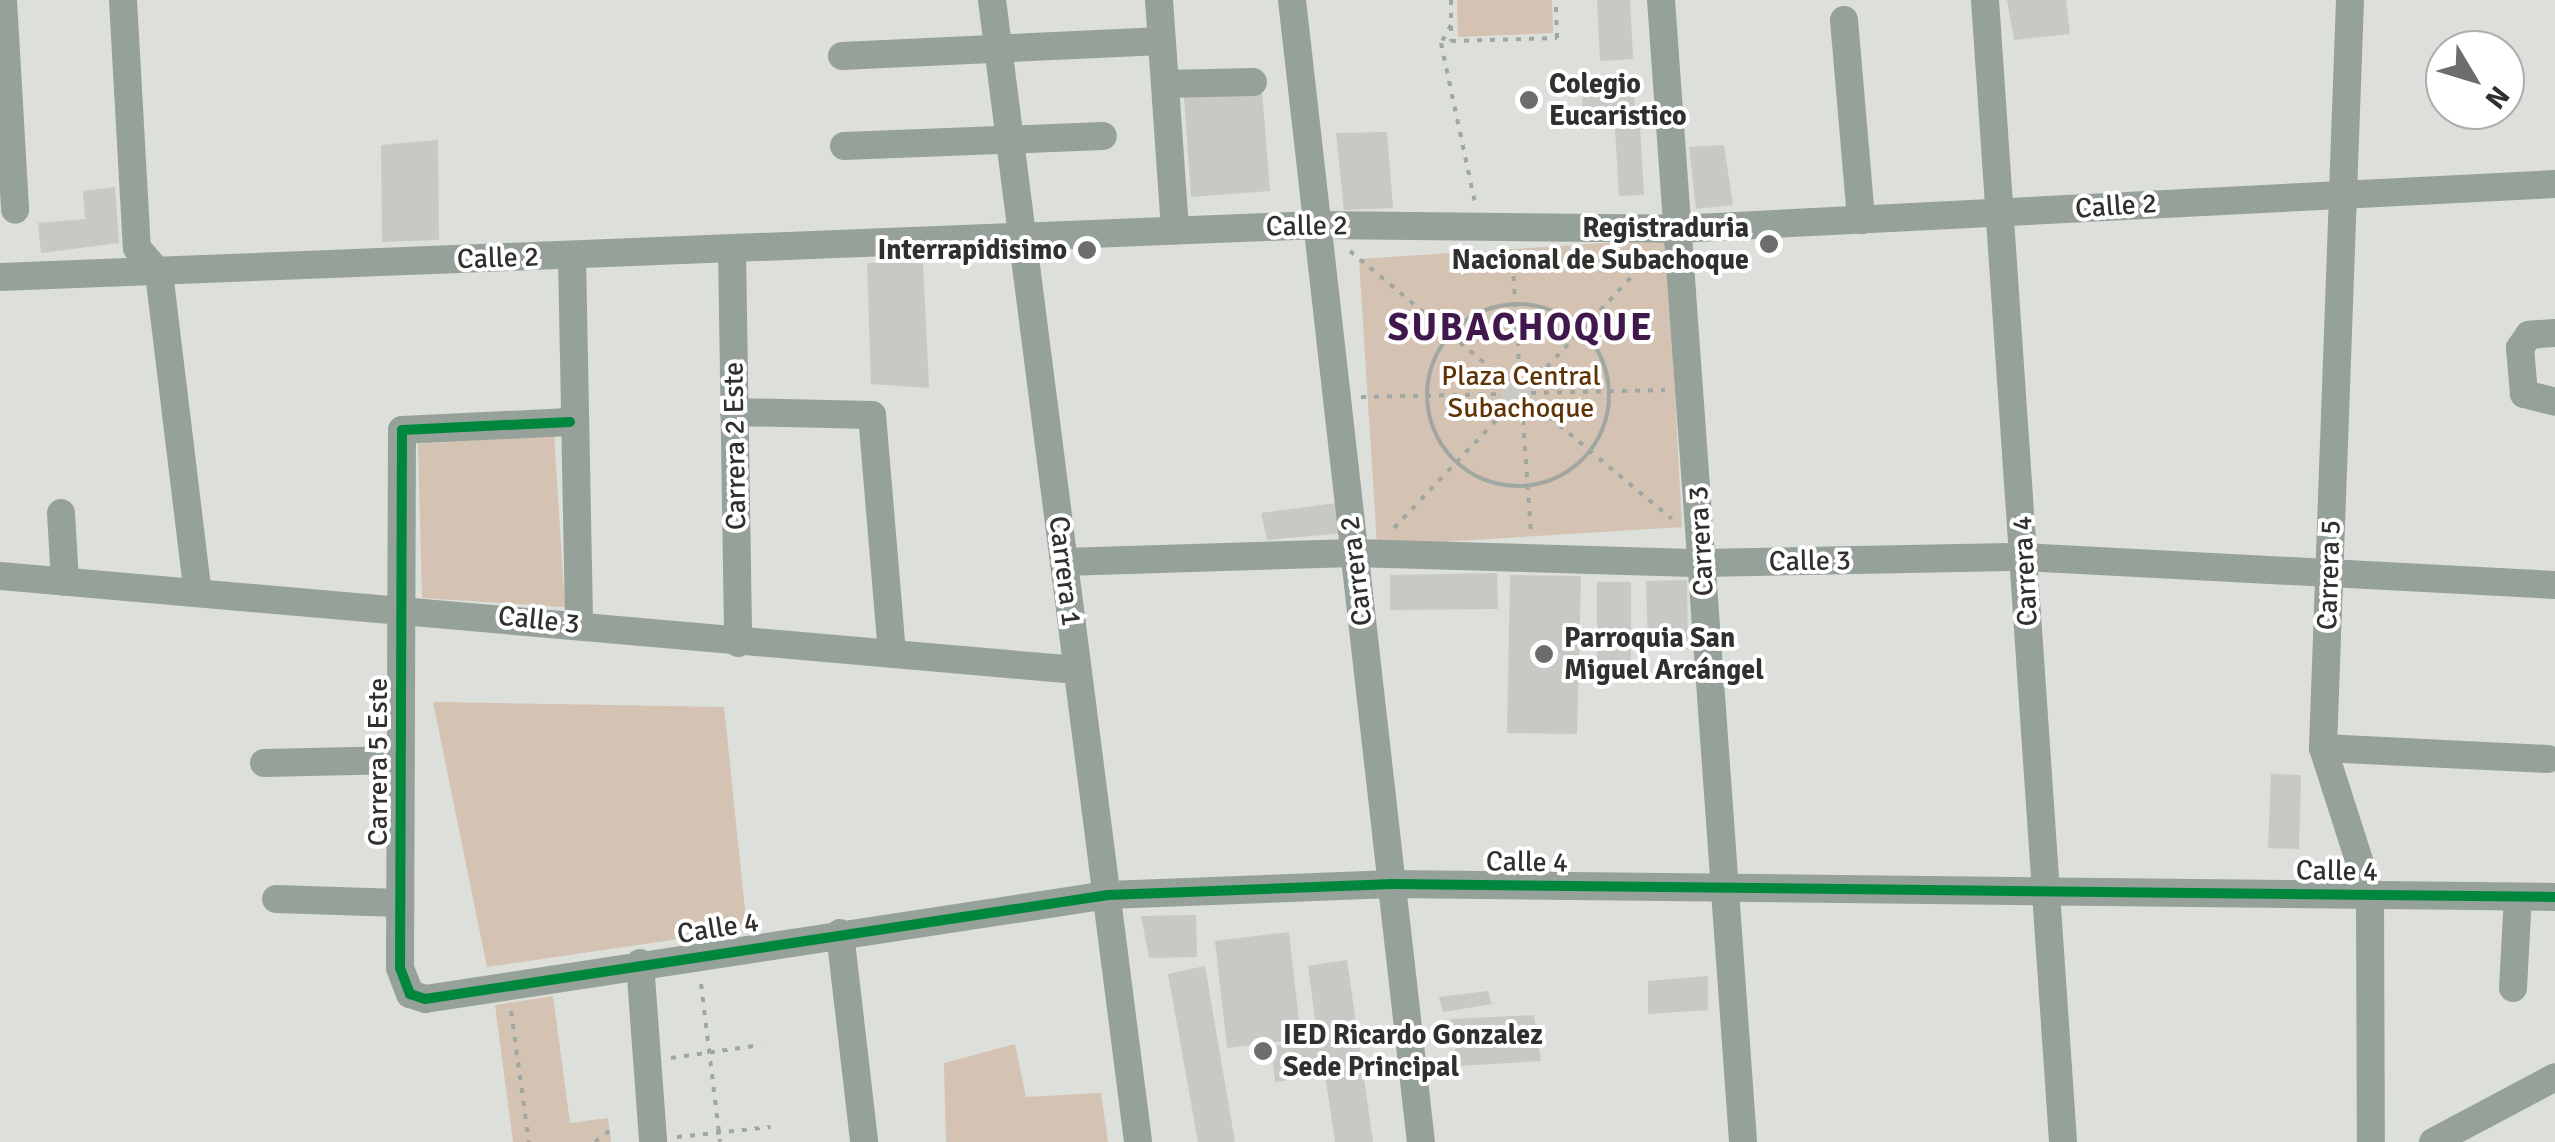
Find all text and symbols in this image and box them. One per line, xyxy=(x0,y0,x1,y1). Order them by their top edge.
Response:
north arrow xyxy=(2425,30,2525,130)
place label: Colegio Eucaristico xyxy=(1549,67,1687,133)
text: N xyxy=(2478,79,2516,115)
marker: Colegio Eucaristico xyxy=(1518,89,1540,111)
street label: Calle 2 xyxy=(2074,186,2158,226)
street label: Calle 2 xyxy=(1266,208,1348,244)
place label: Registraduria Nacional de Subachoque xyxy=(1451,211,1749,277)
place label: Interrapidisimo xyxy=(877,233,1067,267)
marker: Registraduria Nacional de Subachoque xyxy=(1758,233,1780,255)
marker: Interrapidisimo xyxy=(1076,239,1098,261)
street label: Calle 2 xyxy=(456,240,540,276)
district label: SUBACHOQUE xyxy=(1388,305,1654,351)
park label: Plaza Central Subachoque xyxy=(1441,359,1601,425)
street label: Carrera 2 Este xyxy=(717,362,753,530)
street label: Carrera 3 xyxy=(1681,485,1721,597)
street label: Carrera 1 xyxy=(1042,514,1088,628)
street label: Carrera 2 xyxy=(1333,514,1379,628)
street label: Carrera 4 xyxy=(2005,515,2045,627)
street label: Carrera 5 xyxy=(2310,519,2348,631)
street label: Calle 3 xyxy=(1769,543,1851,579)
street label: Calle 3 xyxy=(496,599,582,641)
place label: Parroquia San Miguel Arcángel xyxy=(1564,621,1764,687)
marker: Parroquia San Miguel Arcángel xyxy=(1533,643,1555,665)
street label: Carrera 5 Este xyxy=(361,678,395,846)
street label: Calle 4 xyxy=(1486,844,1568,880)
street label: Calle 4 xyxy=(2296,853,2378,889)
street label: Calle 4 xyxy=(675,905,761,951)
place label: IED Ricardo Gonzalez Sede Principal xyxy=(1283,1018,1543,1084)
marker: IED Ricardo Gonzalez Sede Principal xyxy=(1252,1040,1274,1062)

